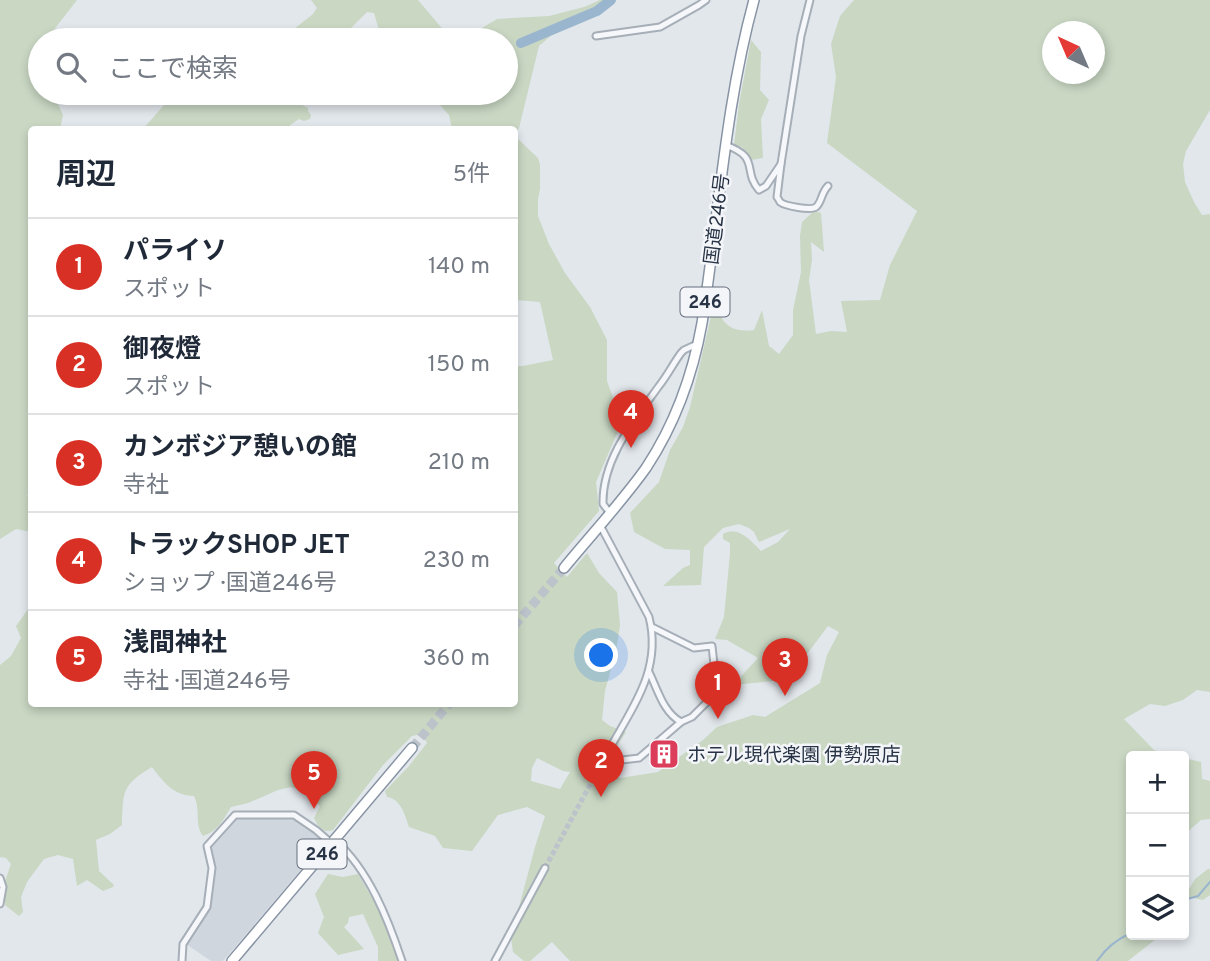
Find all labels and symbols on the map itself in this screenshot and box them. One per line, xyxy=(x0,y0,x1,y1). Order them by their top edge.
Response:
north arrow xyxy=(1042,21,1105,84)
street label: 国道246号 xyxy=(700,172,735,266)
road number: 246 xyxy=(680,288,730,316)
pin: 4 xyxy=(608,390,654,448)
your location xyxy=(584,638,618,672)
pin: 3 xyxy=(762,638,808,696)
pin: 1 xyxy=(695,661,741,719)
building icon: ホテル現代楽園 伊勢原店 xyxy=(647,737,681,771)
pin: 2 xyxy=(578,739,624,797)
place label: ホテル現代楽園 伊勢原店 xyxy=(687,744,900,768)
pin: 5 xyxy=(291,751,337,809)
road number: 246 xyxy=(298,840,346,868)

